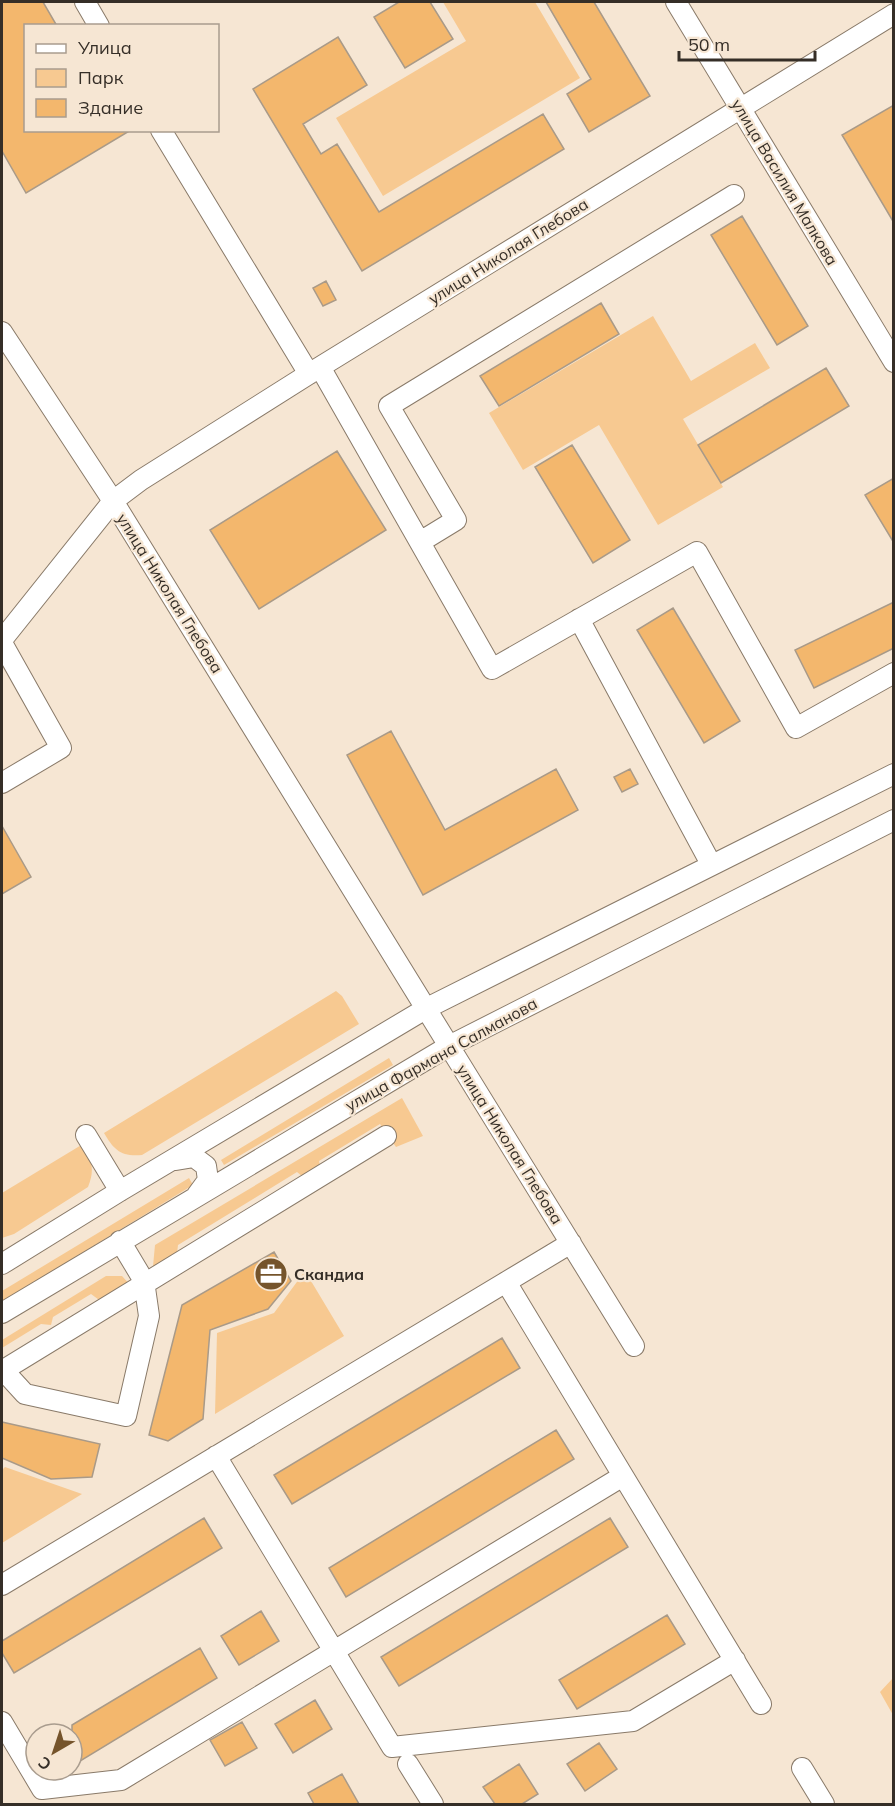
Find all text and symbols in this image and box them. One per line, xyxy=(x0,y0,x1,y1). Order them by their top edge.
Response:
legend xyxy=(24,24,219,132)
scale bar xyxy=(679,24,816,62)
text: 50 m xyxy=(688,33,730,56)
text: Улица xyxy=(77,36,132,59)
text: Парк xyxy=(78,66,124,89)
street label: улица Василия Малкова xyxy=(727,95,843,269)
text: Здание xyxy=(78,96,143,119)
street label: улица Николая Глебова xyxy=(424,194,592,308)
street label: улица Николая Глебова xyxy=(113,509,227,677)
street label: улица Фармана Салманова xyxy=(342,993,540,1115)
street label: улица Николая Глебова xyxy=(453,1060,567,1228)
office icon: Скандиа xyxy=(253,1256,289,1292)
place label: Скандиа xyxy=(294,1264,364,1284)
north arrow xyxy=(24,1722,84,1782)
text: С xyxy=(34,1752,55,1775)

